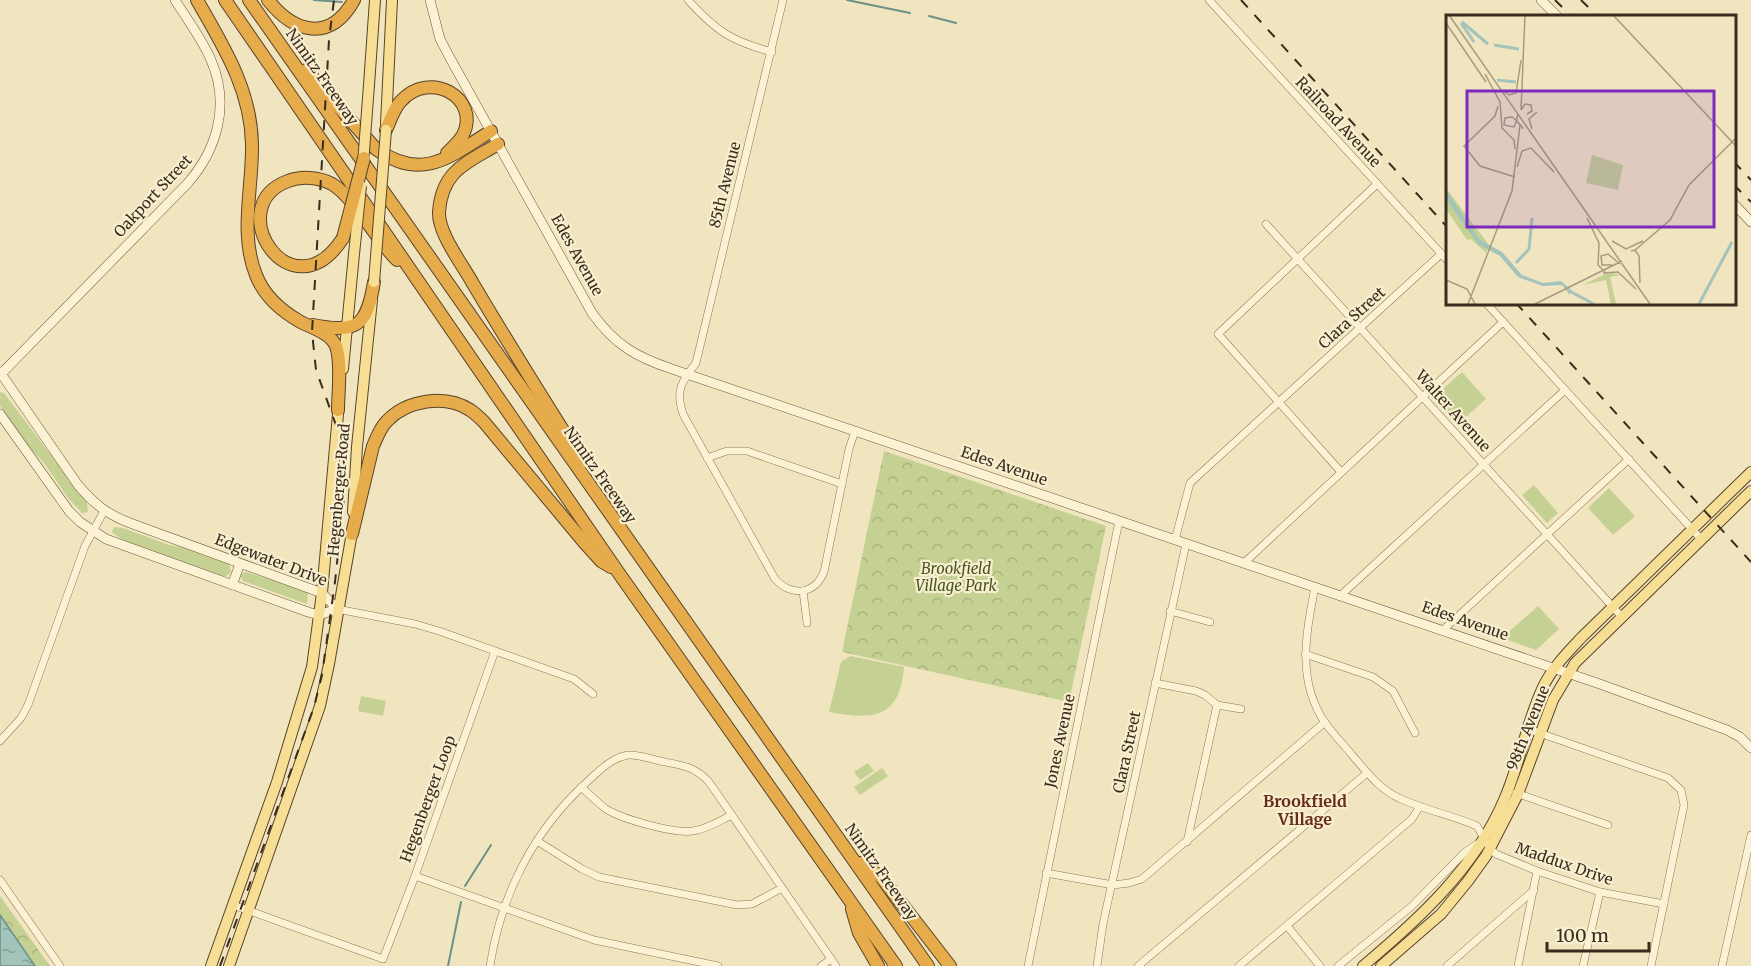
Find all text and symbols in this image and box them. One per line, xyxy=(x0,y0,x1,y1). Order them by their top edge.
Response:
inset map xyxy=(1446,15,1736,304)
street label: Nimitz Freeway xyxy=(282,25,363,129)
street label: Railroad Avenue xyxy=(1292,72,1385,171)
street label: 85th Avenue xyxy=(705,140,744,230)
street label: Oakport Street xyxy=(110,150,196,241)
street label: Edes Avenue xyxy=(547,211,608,299)
street label: Clara Street xyxy=(1314,283,1389,353)
street label: Walter Avenue xyxy=(1411,365,1495,456)
street label: Hegenberger Road xyxy=(323,423,354,557)
street label: Nimitz Freeway xyxy=(560,423,641,527)
street label: Edes Avenue xyxy=(958,442,1050,489)
street label: Edgewater Drive xyxy=(212,529,330,590)
park label: Brookfield Village Park xyxy=(915,559,997,595)
street label: Edes Avenue xyxy=(1419,597,1511,644)
street label: 98th Avenue xyxy=(1502,683,1553,773)
street label: Jones Avenue xyxy=(1040,692,1079,790)
street label: Clara Street xyxy=(1109,709,1145,795)
street label: Hegenberger Loop xyxy=(396,733,459,865)
district label: Brookfield Village xyxy=(1263,791,1347,829)
street label: Nimitz Freeway xyxy=(841,820,922,924)
street label: Maddux Drive xyxy=(1513,838,1616,889)
scale bar xyxy=(1547,915,1649,953)
text: 100 m xyxy=(1556,924,1609,947)

